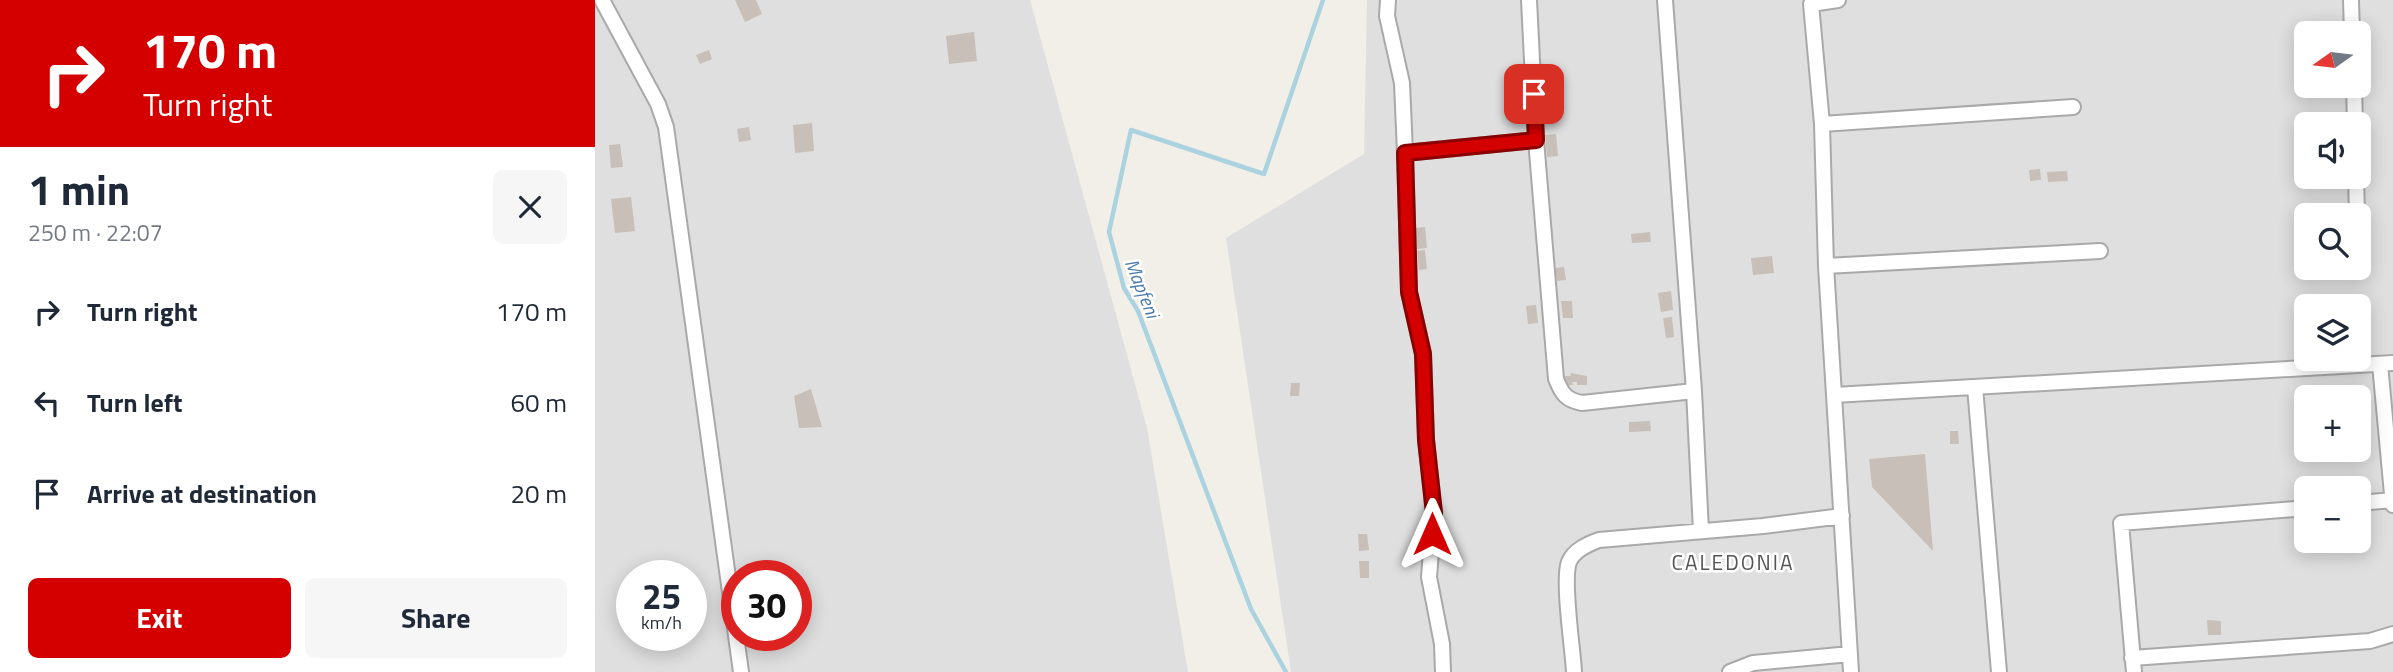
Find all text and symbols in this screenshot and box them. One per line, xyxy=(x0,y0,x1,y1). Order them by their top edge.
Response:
text: 170 m xyxy=(143,12,277,87)
north arrow xyxy=(2294,21,2371,98)
map controls xyxy=(2294,21,2371,553)
icon: right xyxy=(28,28,119,119)
pin xyxy=(1504,64,1564,124)
icon: arrive xyxy=(1515,75,1553,113)
text: Turn right xyxy=(143,80,272,128)
button: sound xyxy=(2294,112,2371,189)
text: 1 min xyxy=(28,157,130,221)
button: close xyxy=(493,170,567,244)
button: search xyxy=(2294,203,2371,280)
text: 250 m · 22:07 xyxy=(28,215,163,250)
water label: Mapfeni xyxy=(1118,254,1169,324)
text: Turn right xyxy=(87,292,198,331)
text: 170 m xyxy=(496,292,567,331)
icon: right xyxy=(28,293,66,331)
button: layers xyxy=(2294,294,2371,371)
text: Turn left xyxy=(87,383,182,422)
text: 60 m xyxy=(510,383,567,422)
icon: left xyxy=(28,384,66,422)
button: + xyxy=(2294,385,2371,462)
text: Arrive at destination xyxy=(87,474,317,513)
text: 20 m xyxy=(510,474,567,513)
icon: arrive xyxy=(28,475,66,513)
button: − xyxy=(2294,476,2371,553)
position arrow xyxy=(1395,497,1469,571)
district label: CALEDONIA xyxy=(1672,546,1794,578)
speed limit sign: 30 xyxy=(721,560,812,651)
text: 25 xyxy=(642,569,681,623)
button: Exit xyxy=(28,578,291,658)
button: Share xyxy=(305,578,567,658)
text: km/h xyxy=(641,609,682,636)

